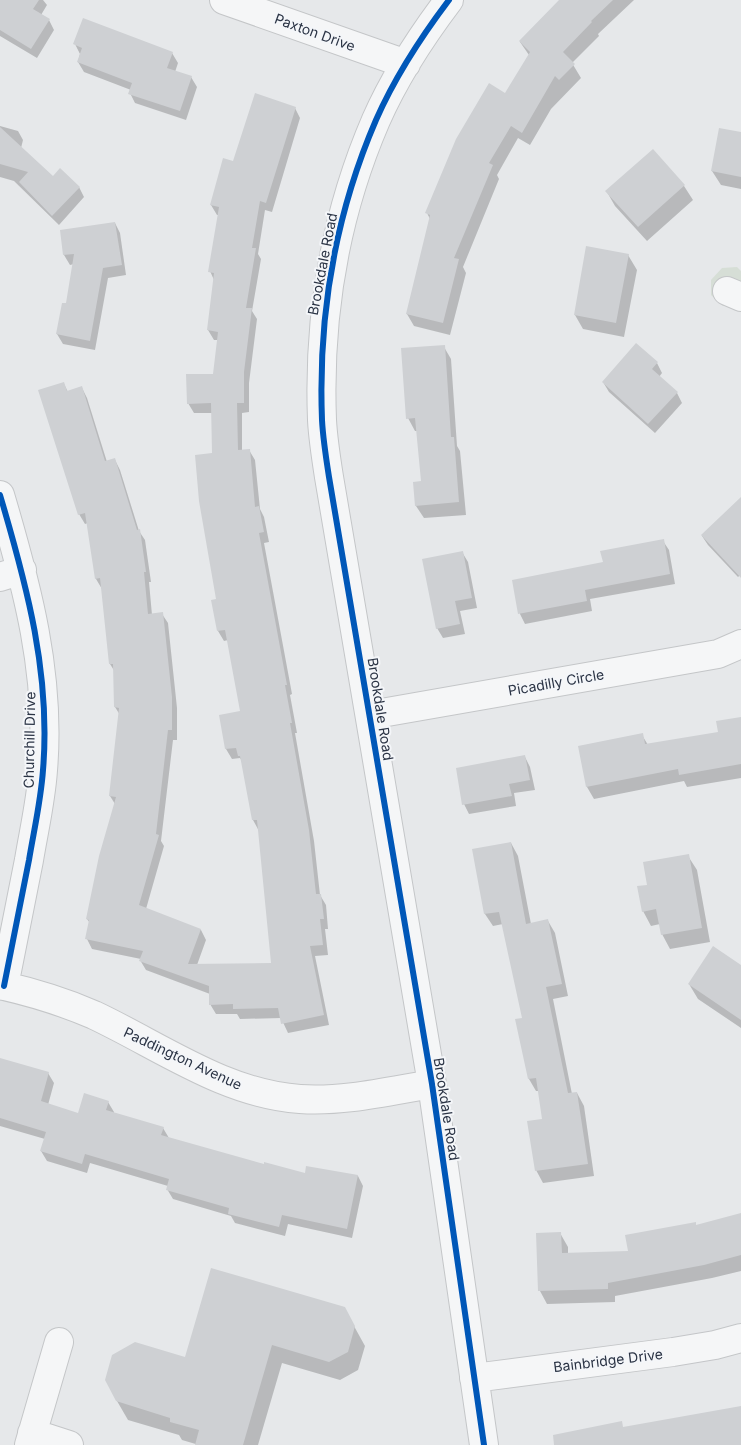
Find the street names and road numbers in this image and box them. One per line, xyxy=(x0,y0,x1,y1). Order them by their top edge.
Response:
street label: Paxton Drive xyxy=(272,10,358,54)
street label: Brookdale Road xyxy=(304,211,340,317)
street label: Brookdale Road xyxy=(364,656,398,762)
street label: Picadilly Circle xyxy=(507,665,605,699)
street label: Churchill Drive xyxy=(20,691,38,789)
street label: Paddington Avenue xyxy=(121,1023,245,1093)
street label: Brookdale Road xyxy=(430,1056,464,1162)
street label: Bainbridge Drive xyxy=(552,1345,664,1375)

